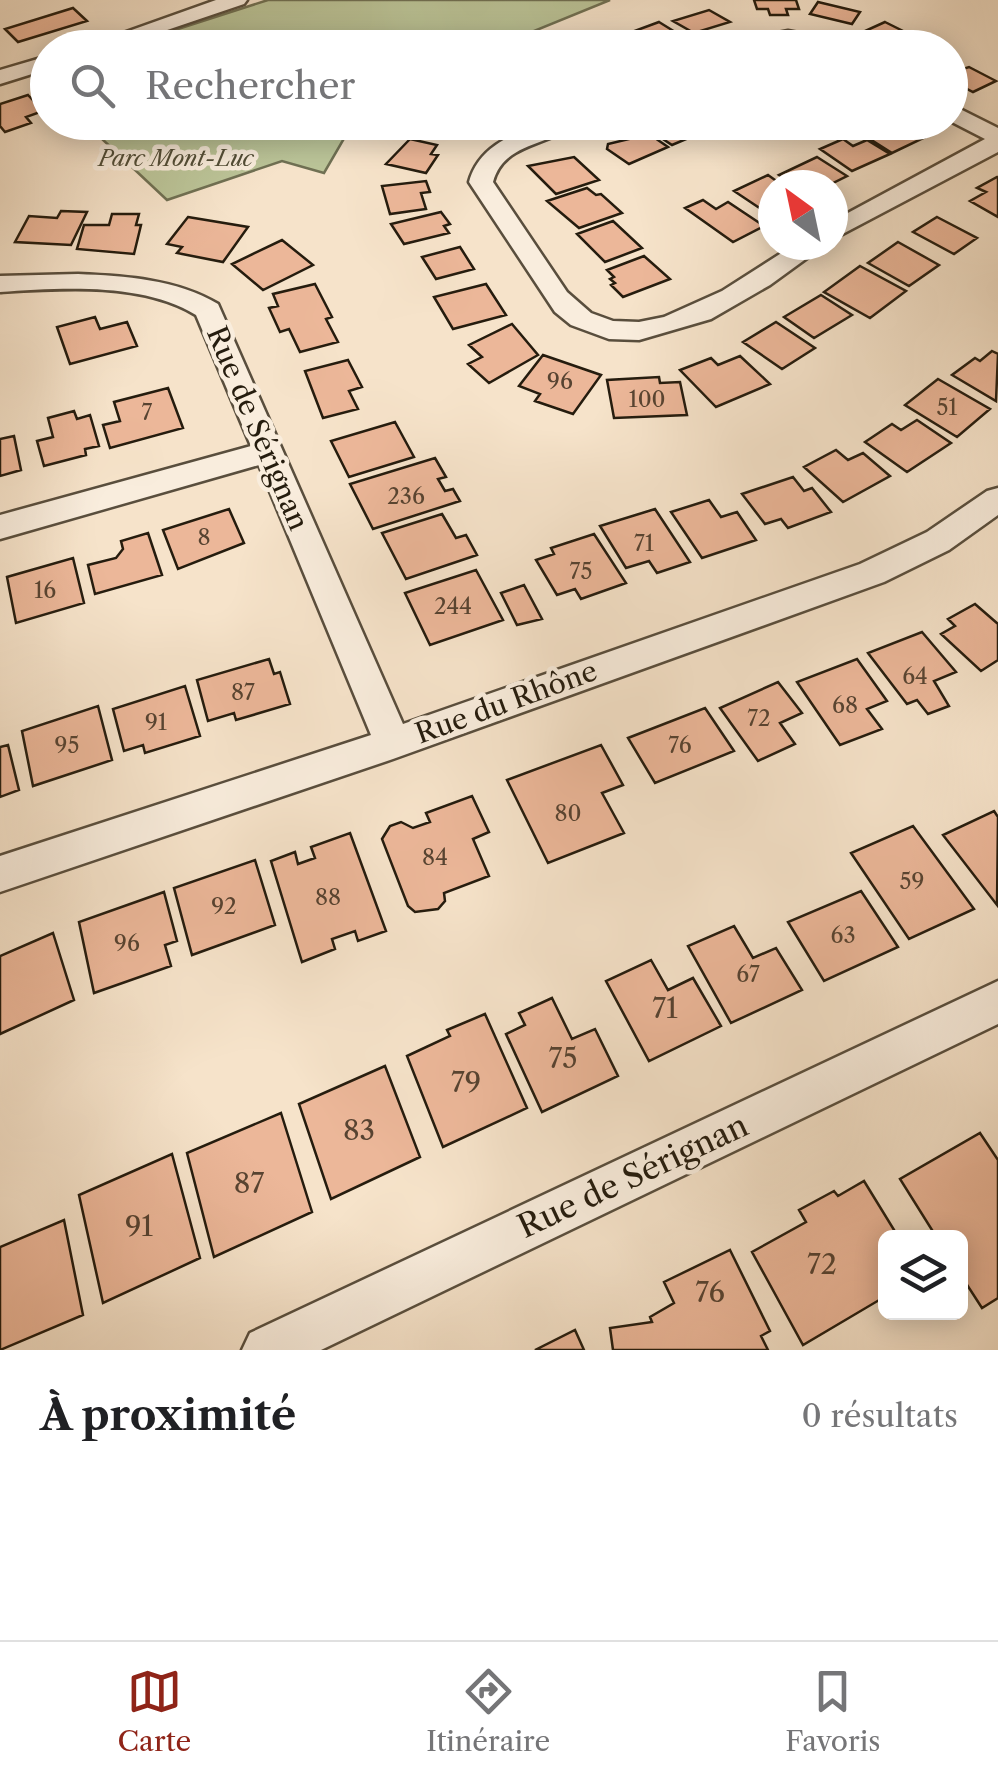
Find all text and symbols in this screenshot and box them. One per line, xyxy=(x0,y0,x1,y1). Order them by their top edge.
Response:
search box xyxy=(30,30,968,140)
icon: search xyxy=(65,58,120,113)
text: Rechercher xyxy=(145,62,355,109)
park label: Parc Mont-Luc xyxy=(97,145,254,172)
north arrow xyxy=(758,170,848,260)
street label: Rue de Sérignan xyxy=(200,321,316,535)
house number: 96 xyxy=(547,368,573,395)
house number: 100 xyxy=(628,386,666,413)
house number: 51 xyxy=(936,394,958,421)
house number: 7 xyxy=(142,399,153,426)
house number: 236 xyxy=(387,483,425,510)
house number: 8 xyxy=(197,524,211,551)
house number: 71 xyxy=(634,530,654,557)
house number: 75 xyxy=(570,558,592,585)
house number: 16 xyxy=(34,577,56,604)
house number: 244 xyxy=(434,593,472,620)
street label: Rue du Rhône xyxy=(410,653,602,751)
house number: 64 xyxy=(902,663,928,690)
house number: 87 xyxy=(231,679,255,706)
house number: 68 xyxy=(832,692,858,719)
house number: 72 xyxy=(747,705,771,732)
house number: 91 xyxy=(145,709,167,736)
house number: 95 xyxy=(55,732,79,759)
house number: 76 xyxy=(668,732,692,759)
house number: 80 xyxy=(555,800,581,827)
house number: 84 xyxy=(422,844,448,871)
house number: 59 xyxy=(900,868,924,895)
house number: 88 xyxy=(315,884,341,911)
house number: 92 xyxy=(211,893,237,920)
house number: 63 xyxy=(831,922,856,949)
house number: 96 xyxy=(114,930,140,957)
house number: 67 xyxy=(736,961,760,988)
house number: 71 xyxy=(652,991,678,1025)
house number: 75 xyxy=(549,1041,577,1075)
house number: 79 xyxy=(451,1065,481,1099)
street label: Rue de Sérignan xyxy=(511,1105,754,1246)
house number: 83 xyxy=(343,1113,375,1147)
house number: 87 xyxy=(234,1166,264,1200)
house number: 91 xyxy=(125,1209,153,1243)
map controls xyxy=(878,1230,968,1320)
button: layers xyxy=(878,1230,968,1320)
house number: 72 xyxy=(807,1247,837,1281)
house number: 76 xyxy=(695,1275,725,1309)
text: À proximité xyxy=(40,1389,296,1441)
text: 0 résultats xyxy=(802,1396,958,1435)
tab: Carte xyxy=(118,1664,191,1758)
tab: Itinéraire xyxy=(426,1664,550,1758)
tab: Favoris xyxy=(785,1664,880,1758)

